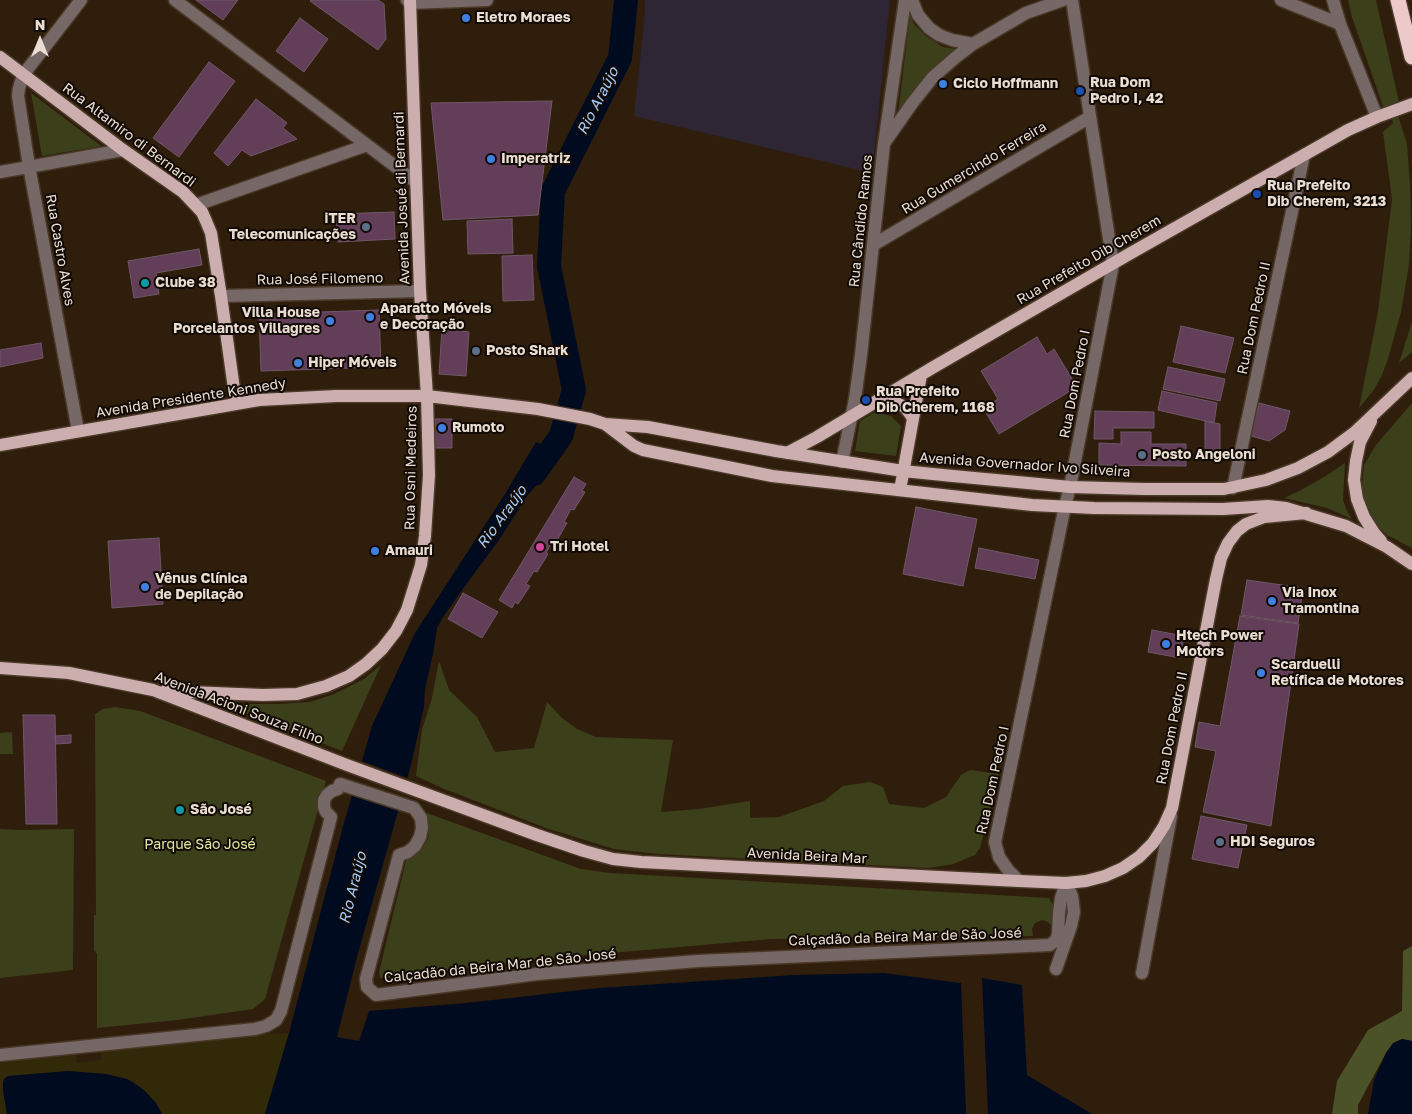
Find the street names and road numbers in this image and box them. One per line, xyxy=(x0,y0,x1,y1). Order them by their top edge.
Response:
street label: Rua Altamiro di Bernardi xyxy=(59,79,199,191)
street label: Avenida Josué di Bernardi xyxy=(391,111,413,285)
street label: Rua Gumercindo Ferreira xyxy=(899,118,1049,218)
street label: Rua Cândido Ramos xyxy=(846,154,876,288)
street label: Rua Castro Alves xyxy=(42,193,78,307)
street label: Rua Prefeito Dib Cherem xyxy=(1014,212,1164,308)
street label: Rua Dom Pedro II xyxy=(1234,260,1274,376)
street label: Rua José Filomeno xyxy=(257,269,383,289)
street label: Rua Dom Pedro I xyxy=(1056,328,1094,440)
street label: Avenida Presidente Kennedy xyxy=(95,375,287,421)
street label: Rua Osni Medeiros xyxy=(402,406,420,530)
street label: Avenida Governador Ivo Silveira xyxy=(919,449,1131,481)
street label: Avenida Acioni Souza Filho xyxy=(152,668,326,748)
street label: Rua Dom Pedro II xyxy=(1153,670,1191,786)
street label: Rua Dom Pedro I xyxy=(973,724,1013,836)
street label: Avenida Beira Mar xyxy=(747,844,867,868)
street label: Calçadão da Beira Mar de São José xyxy=(788,925,1022,949)
street label: Calçadão da Beira Mar de São José xyxy=(383,945,617,987)

